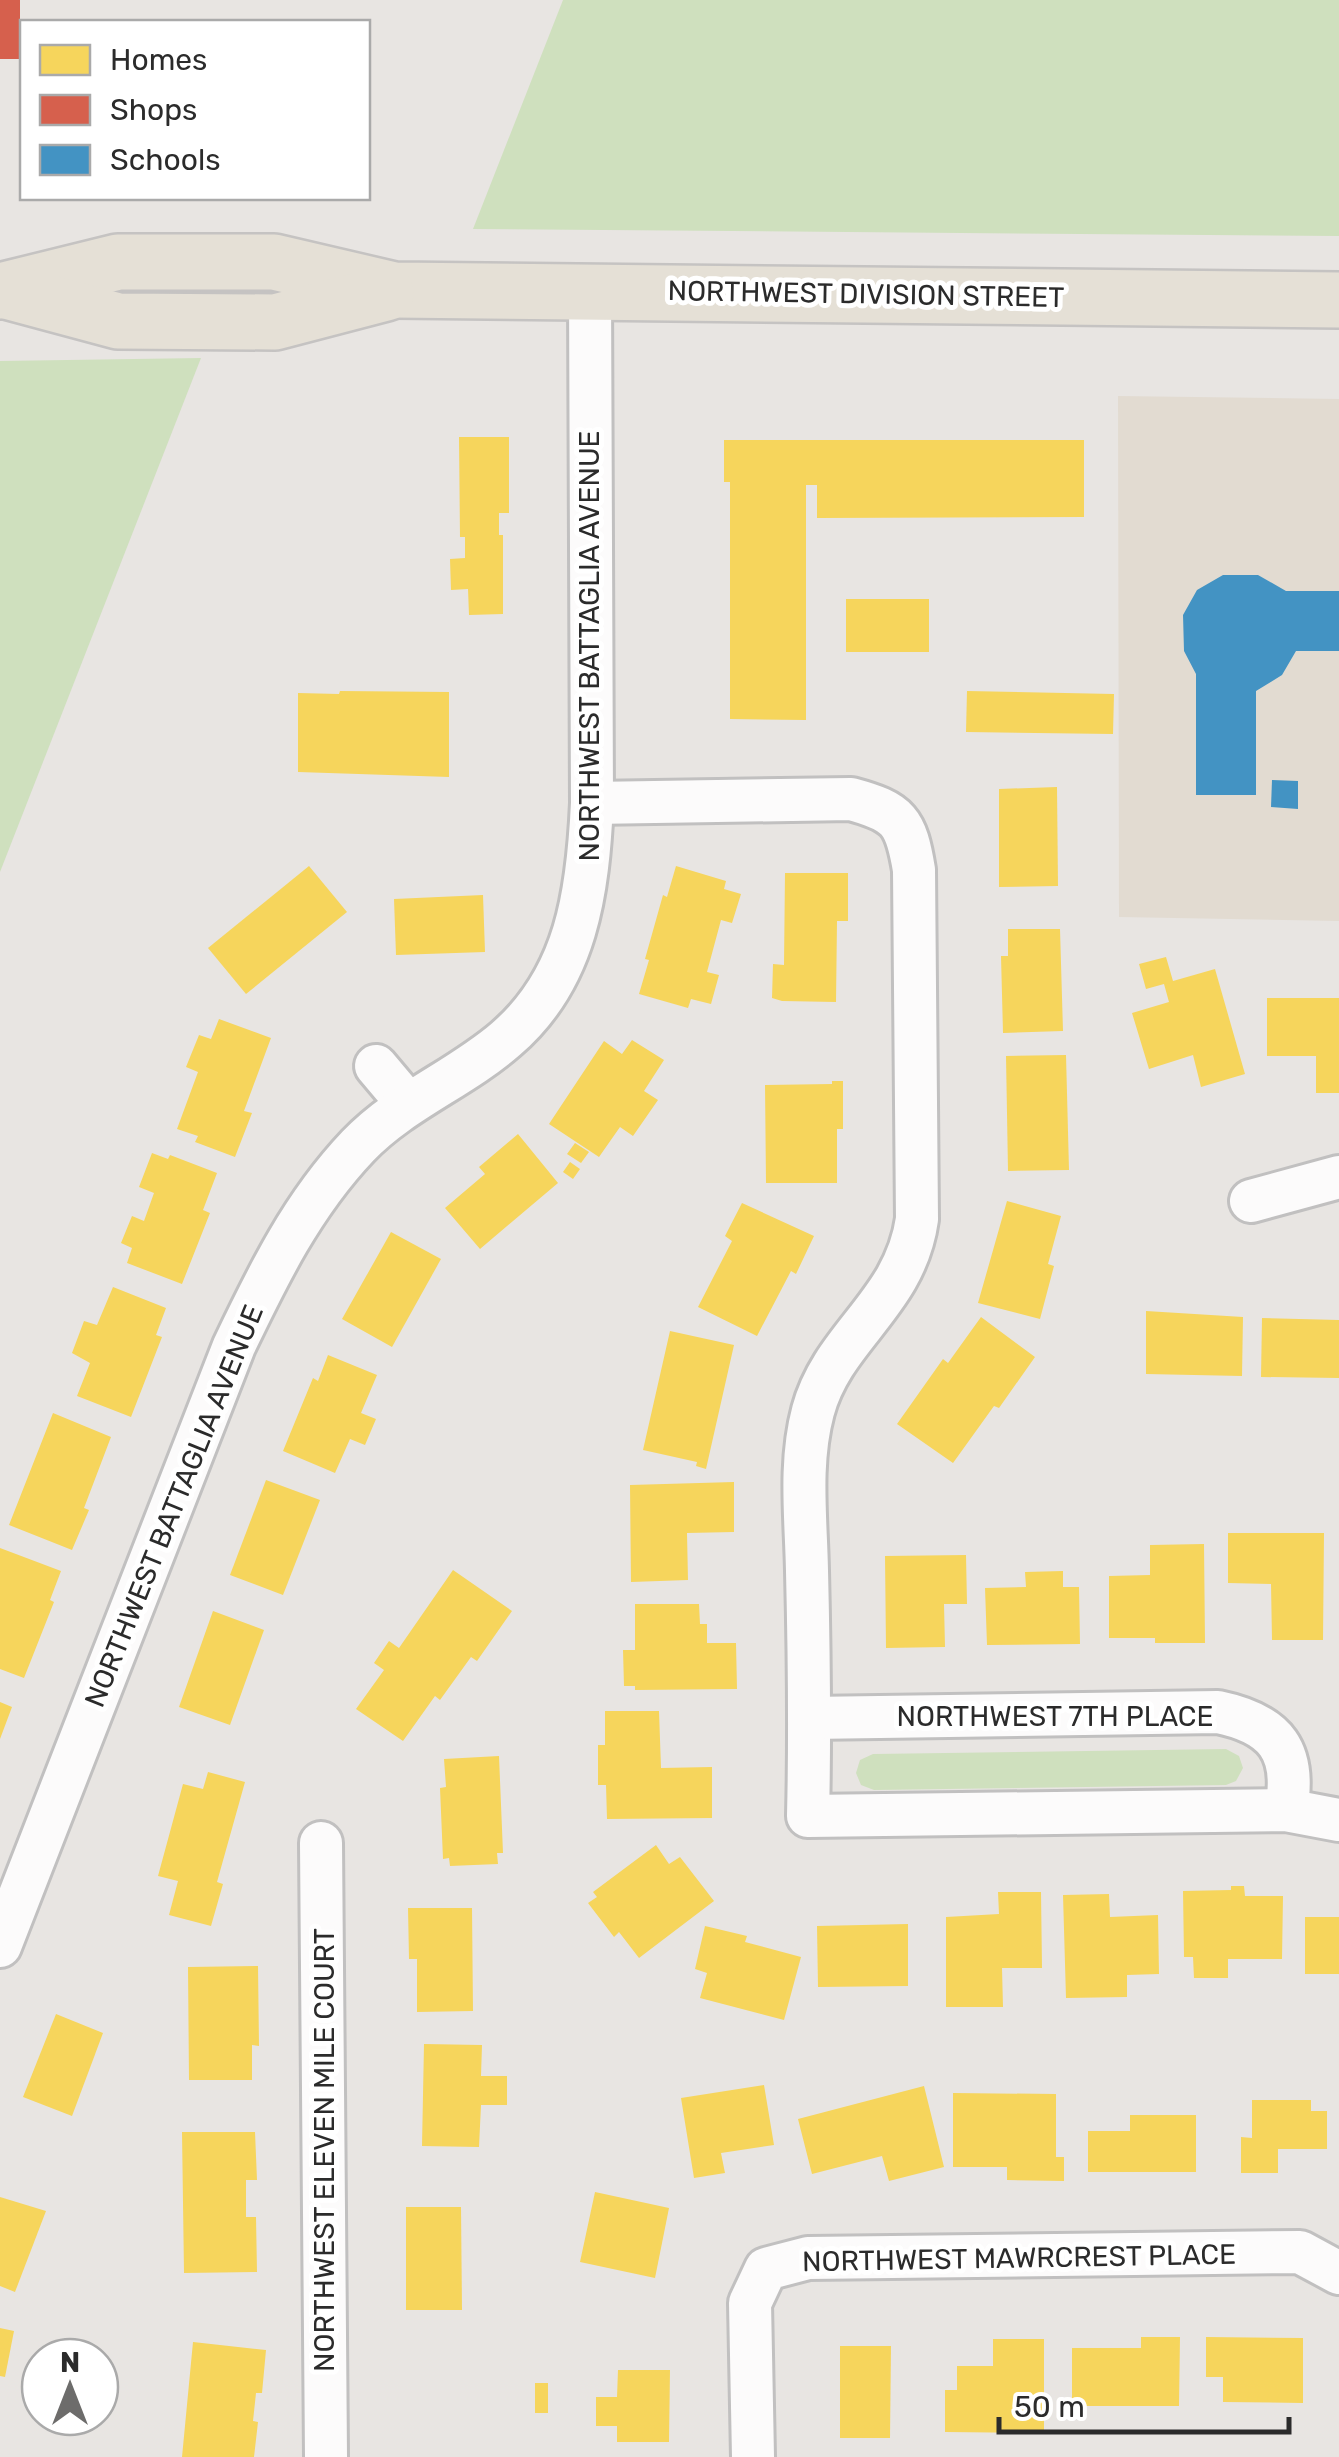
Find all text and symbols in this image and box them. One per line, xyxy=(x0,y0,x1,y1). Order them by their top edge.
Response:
legend xyxy=(20,20,370,200)
text: Homes xyxy=(110,42,207,78)
text: Shops xyxy=(110,92,197,128)
text: Schools xyxy=(110,142,221,178)
street label: NORTHWEST DIVISION STREET xyxy=(667,274,1065,314)
street label: NORTHWEST BATTAGLIA AVENUE xyxy=(573,431,606,862)
street label: NORTHWEST BATTAGLIA AVENUE xyxy=(78,1300,270,1712)
street label: NORTHWEST 7TH PLACE xyxy=(897,1700,1213,1733)
street label: NORTHWEST ELEVEN MILE COURT xyxy=(308,1928,341,2372)
street label: NORTHWEST MAWRCREST PLACE xyxy=(802,2238,1236,2278)
north arrow xyxy=(20,2337,120,2437)
text: N xyxy=(60,2346,80,2379)
scale bar xyxy=(999,2372,1289,2434)
text: 50 m xyxy=(1014,2389,1085,2425)

